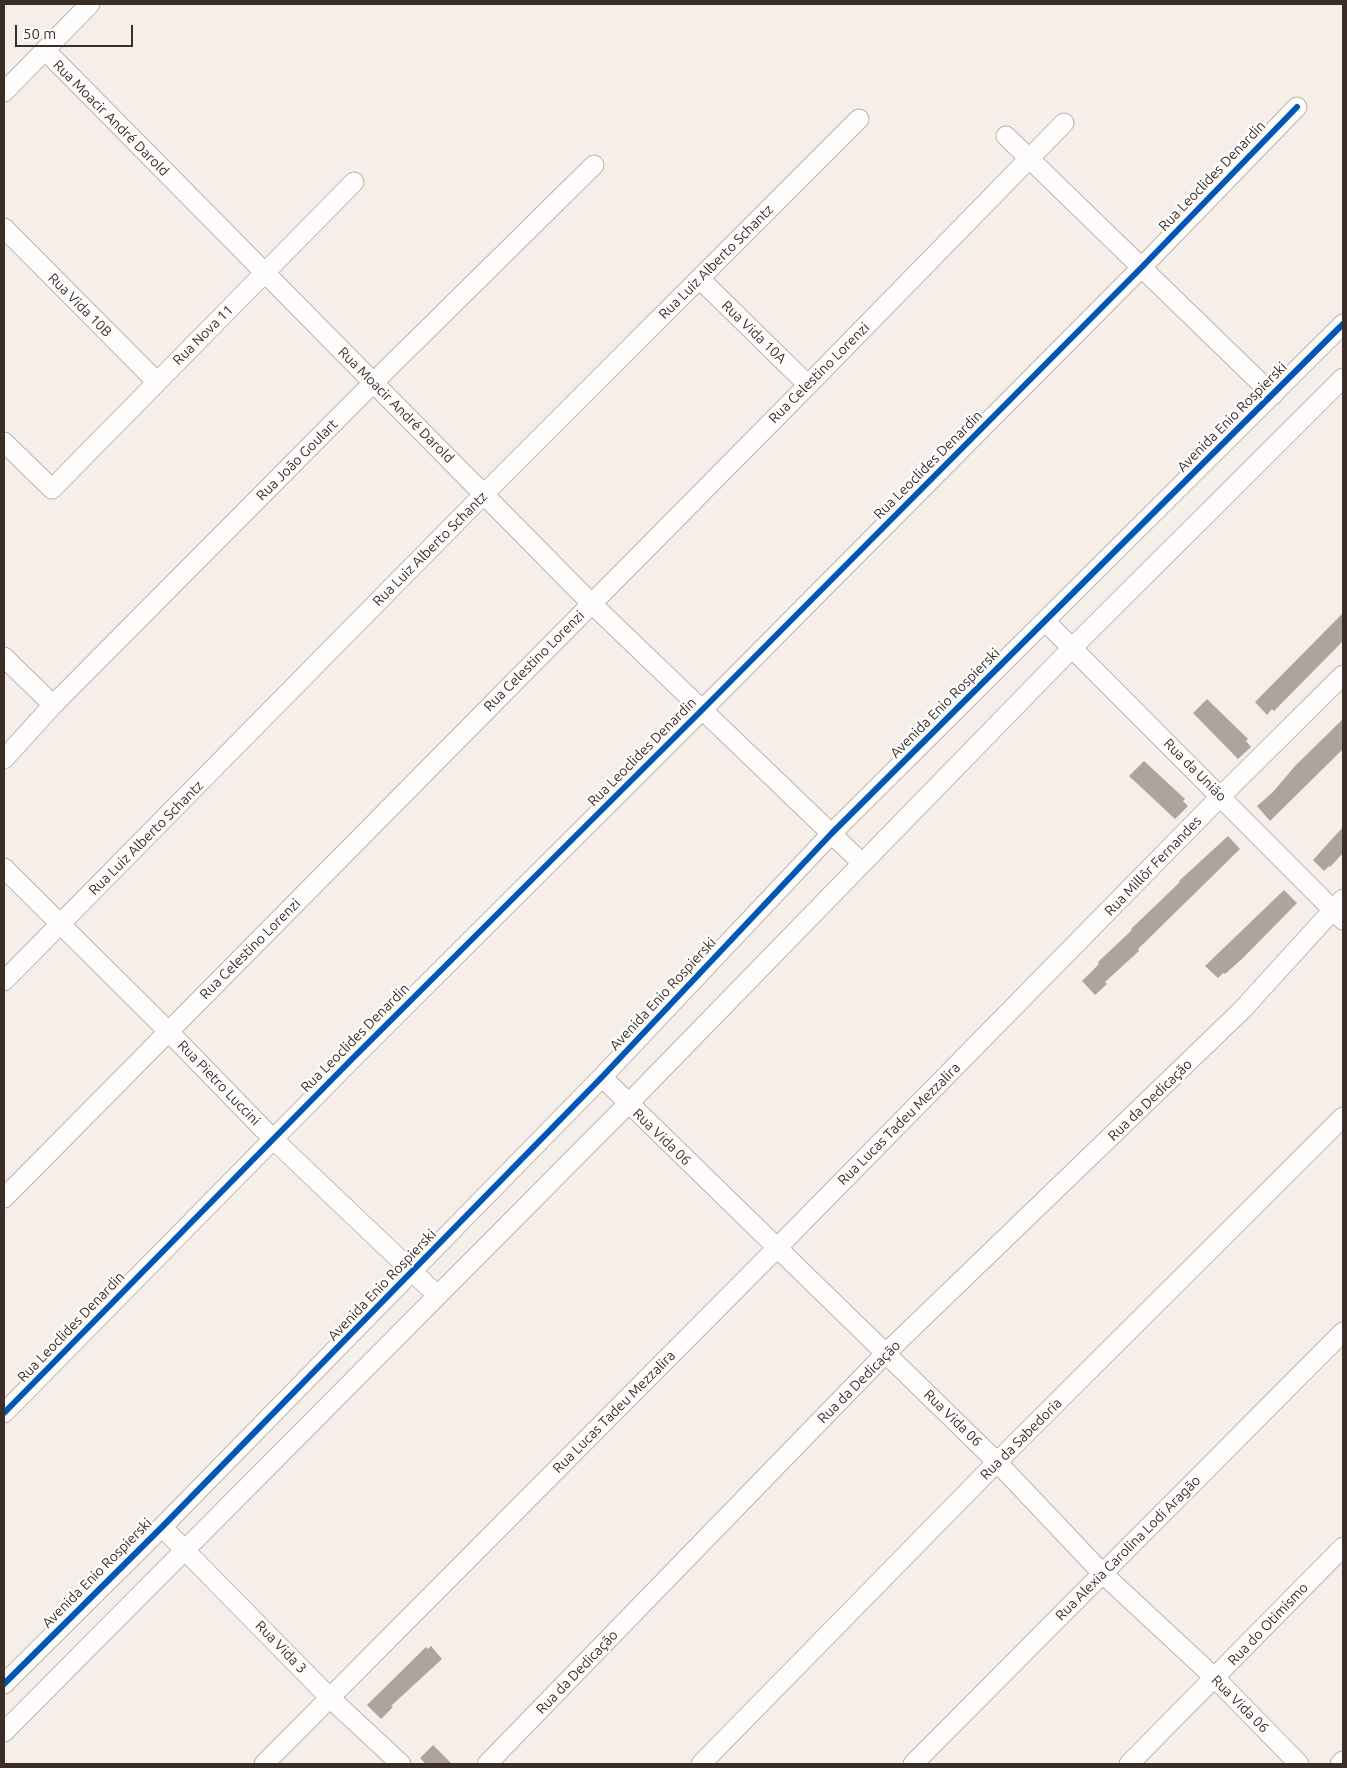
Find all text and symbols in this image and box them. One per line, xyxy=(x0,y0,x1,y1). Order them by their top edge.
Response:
scale bar xyxy=(18,15,135,47)
text: 50 m xyxy=(23,25,56,42)
street label: Rua Moacir André Darold xyxy=(50,57,172,179)
street label: Rua Leoclides Denardin xyxy=(1155,117,1269,235)
street label: Rua Luiz Alberto Schantz xyxy=(655,201,777,323)
street label: Rua Vida 10B xyxy=(45,270,115,340)
street label: Rua Vida 10A xyxy=(718,297,790,367)
street label: Rua Nova 11 xyxy=(169,301,237,369)
street label: Rua Celestino Lorenzi xyxy=(765,319,873,427)
street label: Rua Moacir André Darold xyxy=(335,344,457,466)
street label: Avenida Enio Rospierski xyxy=(1174,359,1290,475)
street label: Rua Leoclides Denardin xyxy=(870,407,986,523)
street label: Rua João Goulart xyxy=(253,416,341,504)
street label: Rua Luiz Alberto Schantz xyxy=(369,488,491,610)
street label: Rua Celestino Lorenzi xyxy=(480,607,588,715)
street label: Avenida Enio Rospierski xyxy=(887,645,1003,761)
street label: Rua Leoclides Denardin xyxy=(584,694,700,810)
street label: Rua da União xyxy=(1160,735,1230,805)
street label: Rua Luiz Alberto Schantz xyxy=(85,777,207,899)
street label: Rua Millôr Fernandes xyxy=(1101,813,1205,919)
street label: Rua Celestino Lorenzi xyxy=(196,895,304,1003)
street label: Avenida Enio Rospierski xyxy=(606,934,720,1054)
street label: Rua Leoclides Denardin xyxy=(297,980,413,1096)
street label: Rua Pietro Luccini xyxy=(174,1037,264,1129)
street label: Rua da Dedicação xyxy=(1104,1056,1196,1144)
street label: Rua Lucas Tadeu Mezzalira xyxy=(834,1059,964,1189)
street label: Rua Vida 06 xyxy=(629,1105,695,1169)
street label: Avenida Enio Rospierski xyxy=(324,1226,440,1344)
street label: Rua Leoclides Denardin xyxy=(14,1268,128,1386)
street label: Rua da Dedicação xyxy=(814,1337,904,1427)
street label: Rua Lucas Tadeu Mezzalira xyxy=(549,1347,679,1477)
street label: Rua Vida 06 xyxy=(920,1386,986,1450)
street label: Rua da Sabedoria xyxy=(977,1395,1065,1483)
street label: Rua Alexia Carolina Lodi Aragão xyxy=(1052,1472,1204,1624)
street label: Avenida Enio Rospierski xyxy=(39,1515,155,1631)
street label: Rua do Otimismo xyxy=(1224,1579,1312,1669)
street label: Rua Vida 3 xyxy=(252,1617,310,1677)
street label: Rua da Dedicação xyxy=(533,1626,621,1718)
street label: Rua Vida 06 xyxy=(1208,1672,1272,1736)

